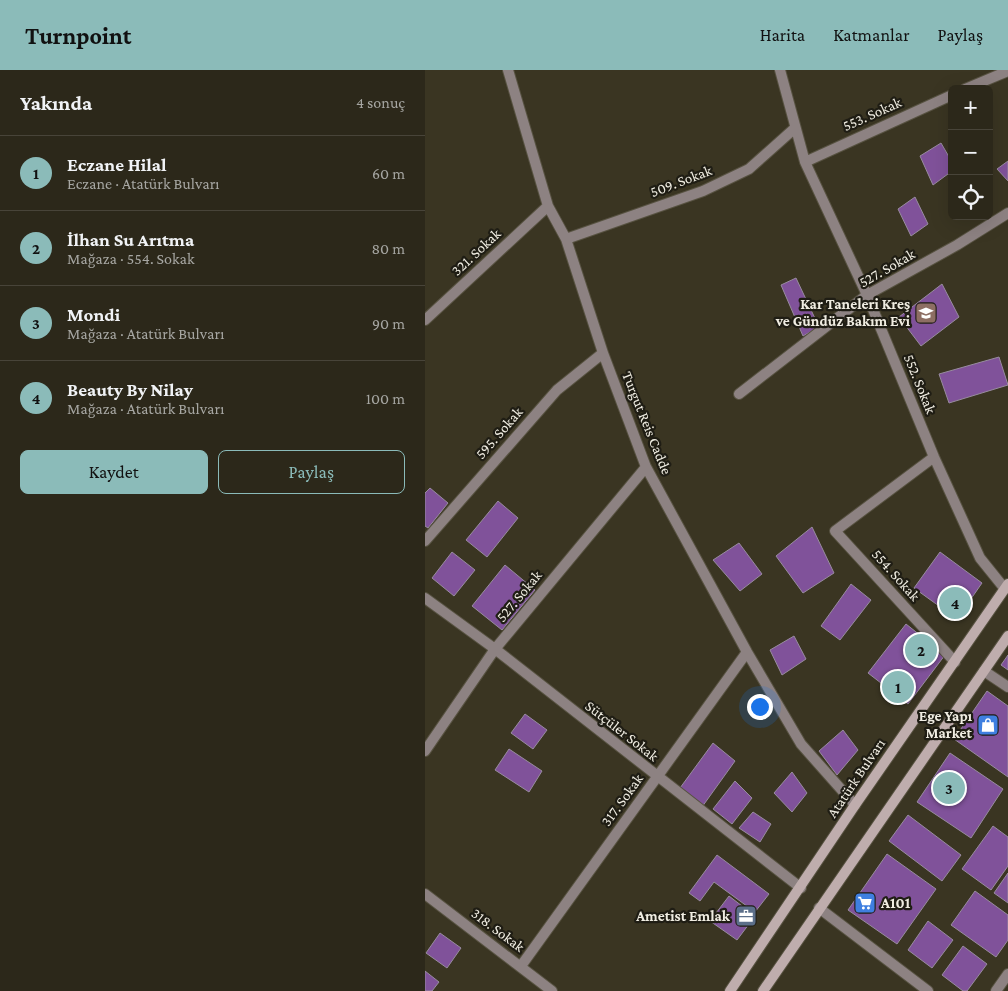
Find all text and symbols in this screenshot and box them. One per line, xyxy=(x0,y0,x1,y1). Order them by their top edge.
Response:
text: Turnpoint xyxy=(25,22,131,49)
text: Harita xyxy=(760,25,805,45)
text: Katmanlar xyxy=(833,25,910,45)
text: Paylaş xyxy=(938,25,983,45)
map controls xyxy=(948,85,993,220)
button: + xyxy=(948,85,993,130)
text: Yakında xyxy=(20,91,92,115)
text: 4 sonuç xyxy=(356,94,405,111)
street label: 553. Sokak xyxy=(840,94,905,134)
button: − xyxy=(948,130,993,175)
text: Eczane Hilal xyxy=(67,154,167,175)
street label: 509. Sokak xyxy=(648,162,715,200)
text: 1 xyxy=(33,165,39,182)
text: 60 m xyxy=(372,165,405,182)
text: Eczane · Atatürk Bulvarı xyxy=(67,175,220,192)
button: locate xyxy=(948,175,993,220)
street label: 321. Sokak xyxy=(448,225,504,279)
text: İlhan Su Arıtma xyxy=(67,229,194,250)
text: 2 xyxy=(32,240,40,257)
text: 80 m xyxy=(371,240,405,257)
street label: 527. Sokak xyxy=(856,245,918,290)
text: Mağaza · 554. Sokak xyxy=(67,250,195,267)
place label: Kar Taneleri Kreş ve Gündüz Bakım Evi xyxy=(775,296,911,329)
school or university icon: Kar Taneleri Kreş ve Gündüz Bakım Evi xyxy=(914,301,938,325)
text: Mondi xyxy=(67,304,120,325)
text: 3 xyxy=(32,315,40,332)
text: 90 m xyxy=(372,315,405,332)
text: Mağaza · Atatürk Bulvarı xyxy=(67,325,224,342)
street label: 552. Sokak xyxy=(901,352,939,417)
street label: Turgut Reis Cadde xyxy=(618,369,675,478)
text: Beauty By Nilay xyxy=(67,379,193,400)
text: 4 xyxy=(32,390,40,407)
text: 100 m xyxy=(366,390,405,407)
text: Mağaza · Atatürk Bulvarı xyxy=(67,400,224,417)
street label: 595. Sokak xyxy=(472,403,526,462)
button: Kaydet xyxy=(20,450,208,494)
button: Paylaş xyxy=(218,450,405,494)
street label: 554. Sokak xyxy=(869,546,924,605)
street label: 527. Sokak xyxy=(493,567,546,625)
pin: 4 xyxy=(939,584,971,622)
pin: 2 xyxy=(905,631,937,669)
pin: 1 xyxy=(882,668,914,706)
your location xyxy=(747,694,773,720)
street label: Sütçüler Sokak xyxy=(582,697,662,766)
place label: Ege Yapı Market xyxy=(919,708,973,741)
shop icon: Ege Yapı Market xyxy=(976,713,1000,737)
street label: Atatürk Bulvarı xyxy=(824,736,888,820)
pin: 3 xyxy=(933,769,965,807)
street label: 317. Sokak xyxy=(598,770,647,829)
supermarket icon: A101 xyxy=(853,891,877,915)
place label: A101 xyxy=(880,895,911,911)
office icon: Ametist Emlak xyxy=(734,904,758,928)
street label: 318. Sokak xyxy=(468,905,528,956)
place label: Ametist Emlak xyxy=(635,908,731,924)

